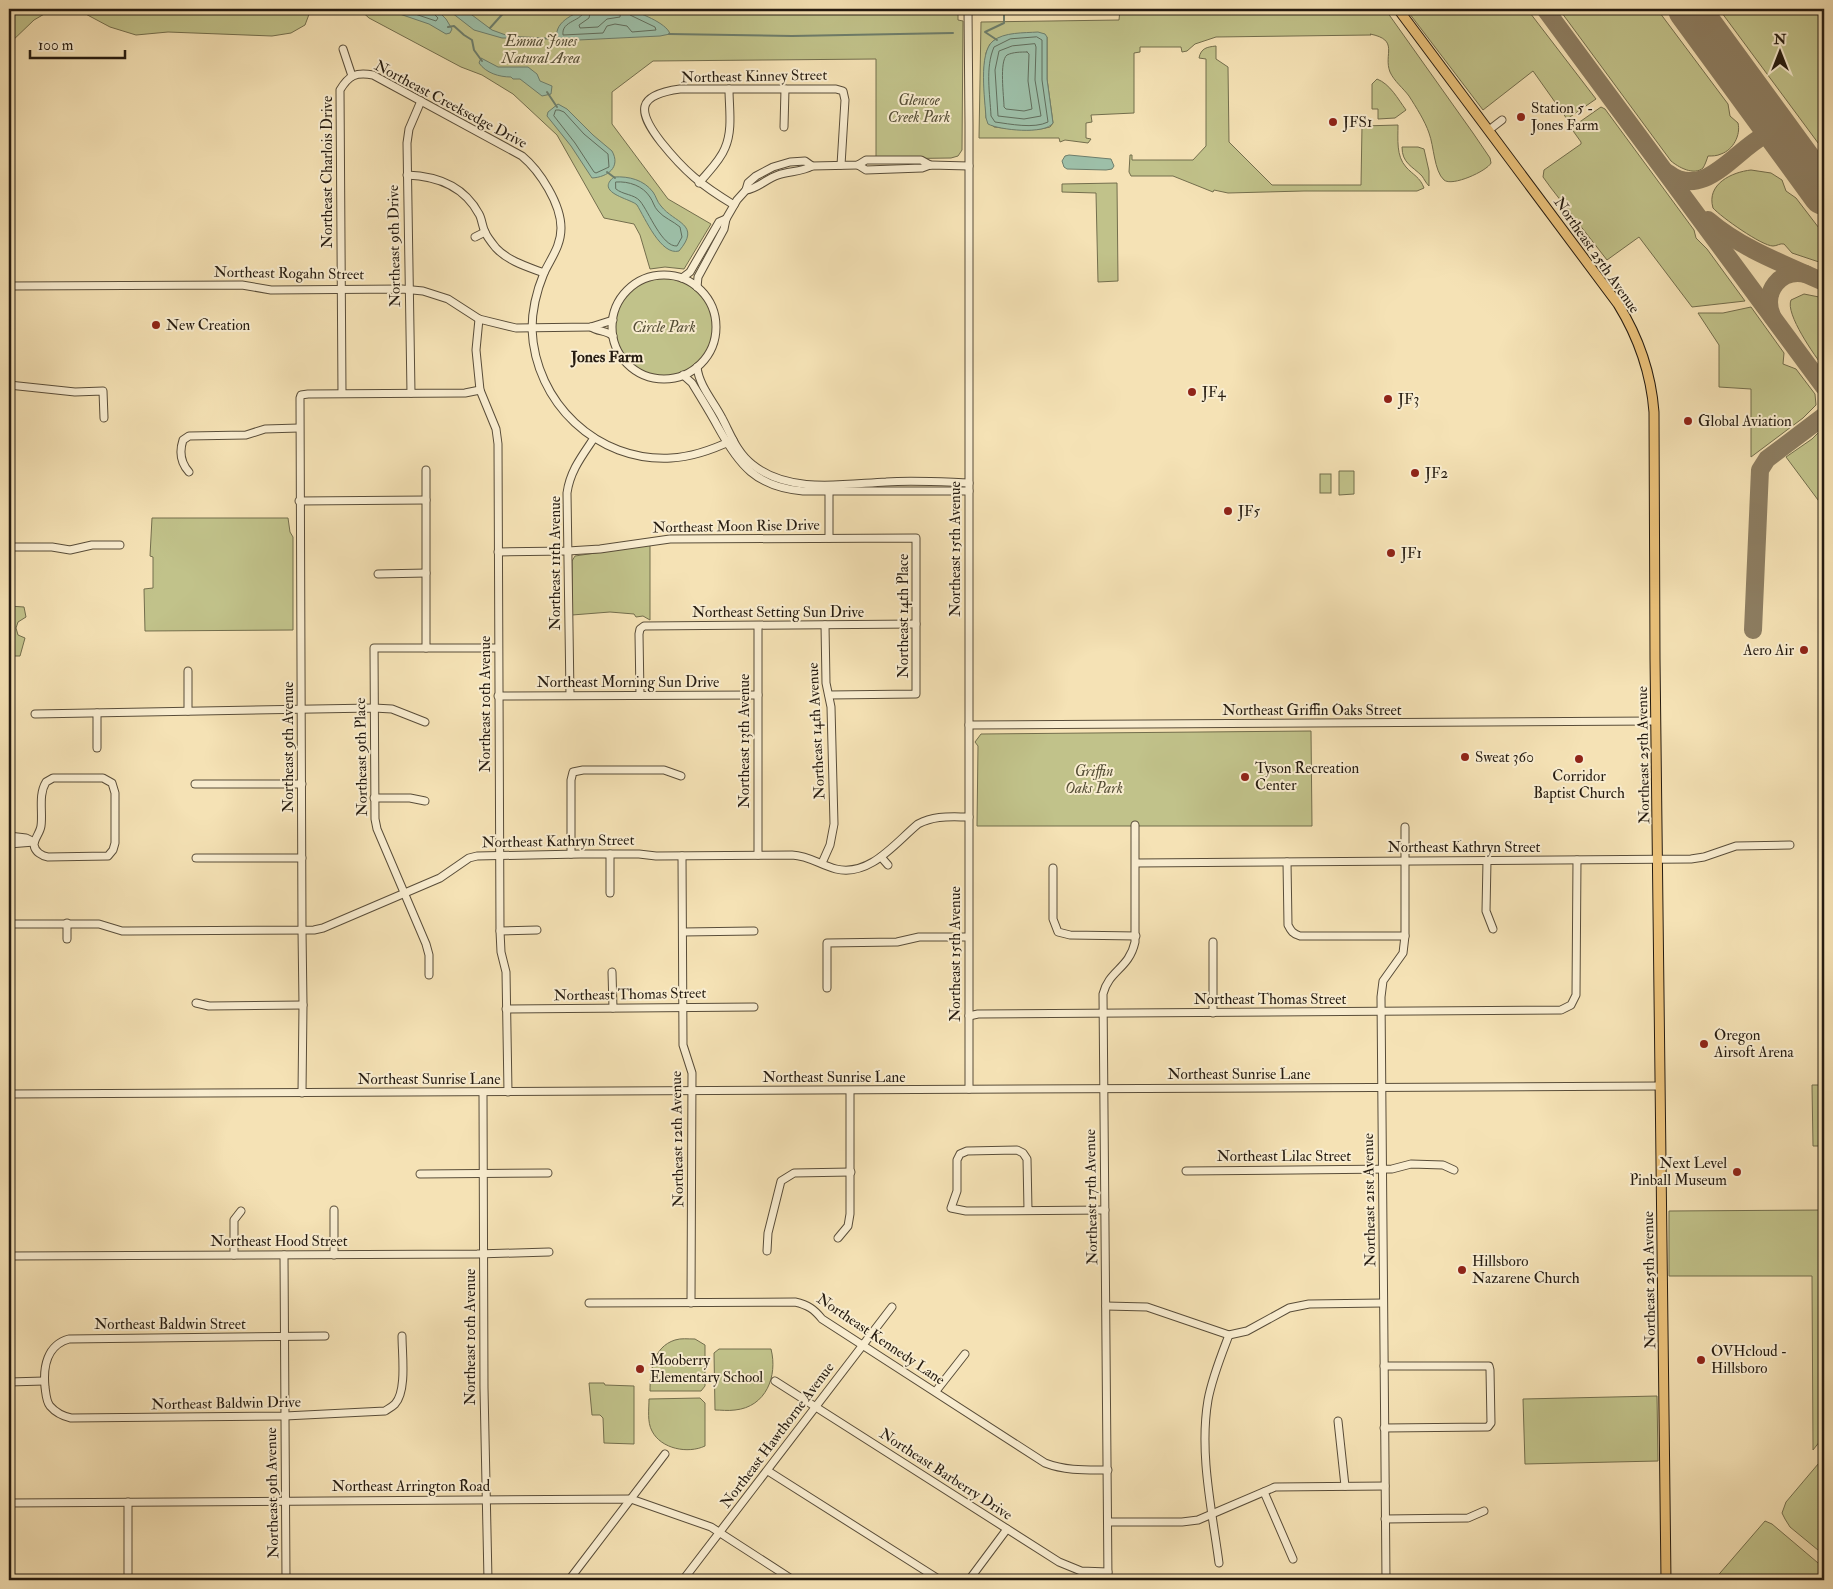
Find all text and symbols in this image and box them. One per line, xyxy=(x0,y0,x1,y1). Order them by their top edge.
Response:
scale bar xyxy=(30,28,125,60)
north arrow xyxy=(1756,28,1806,78)
text: N xyxy=(1773,31,1787,48)
park label: Emma Jones Natural Area xyxy=(501,32,580,68)
text: 100 m xyxy=(38,36,74,55)
street label: Northeast Creeksedge Drive xyxy=(371,56,530,153)
street label: Northeast Kinney Street xyxy=(681,66,827,87)
park label: Glencoe Creek Park xyxy=(888,91,950,127)
street label: Northeast Charlois Drive xyxy=(318,96,337,248)
place label: Station 5 - Jones Farm xyxy=(1530,99,1599,136)
marker: Station 5 - Jones Farm xyxy=(1515,111,1527,123)
place label: JFS1 xyxy=(1342,113,1372,133)
marker: JFS1 xyxy=(1327,116,1339,128)
street label: Northeast 9th Drive xyxy=(384,185,405,307)
street label: Northeast 25th Avenue xyxy=(1549,193,1644,317)
street label: Northeast Rogahn Street xyxy=(214,263,365,284)
place label: New Creation xyxy=(166,316,251,335)
park label: Circle Park xyxy=(632,318,696,337)
marker: New Creation xyxy=(150,319,162,331)
district label: Jones Farm xyxy=(570,347,644,368)
place label: JF4 xyxy=(1201,383,1227,403)
marker: JF4 xyxy=(1186,386,1198,398)
place label: JF3 xyxy=(1397,390,1419,410)
marker: JF3 xyxy=(1382,393,1394,405)
place label: Global Aviation xyxy=(1698,412,1792,431)
marker: Global Aviation xyxy=(1682,415,1694,427)
place label: JF2 xyxy=(1424,464,1449,484)
marker: JF2 xyxy=(1409,467,1421,479)
street label: Northeast 15th Avenue xyxy=(946,481,965,617)
street label: Northeast 11th Avenue xyxy=(546,496,565,630)
place label: JF5 xyxy=(1237,502,1261,522)
marker: JF5 xyxy=(1222,505,1234,517)
street label: Northeast Moon Rise Drive xyxy=(652,516,820,537)
place label: JF1 xyxy=(1400,544,1422,564)
marker: JF1 xyxy=(1385,547,1397,559)
street label: Northeast 14th Place xyxy=(894,554,913,678)
street label: Northeast Setting Sun Drive xyxy=(692,603,864,622)
street label: Northeast 10th Avenue xyxy=(476,636,495,772)
place label: Aero Air xyxy=(1742,641,1794,660)
marker: Aero Air xyxy=(1798,644,1810,656)
street label: Northeast 14th Avenue xyxy=(803,662,830,800)
street label: Northeast Morning Sun Drive xyxy=(537,673,719,692)
street label: Northeast 13th Avenue xyxy=(735,674,754,808)
street label: Northeast 9th Avenue xyxy=(279,681,298,813)
street label: Northeast 25th Avenue xyxy=(1633,686,1654,824)
street label: Northeast 9th Place xyxy=(351,697,372,817)
street label: Northeast Griffin Oaks Street xyxy=(1222,701,1402,720)
place label: Sweat 360 xyxy=(1475,748,1534,767)
marker: Sweat 360 xyxy=(1459,751,1471,763)
marker: Corridor Baptist Church xyxy=(1573,753,1585,765)
place label: Tyson Recreation Center xyxy=(1255,759,1359,795)
park label: Griffin Oaks Park xyxy=(1065,762,1123,798)
place label: Corridor Baptist Church xyxy=(1533,767,1625,804)
marker: Tyson Recreation Center xyxy=(1239,771,1251,783)
street label: Northeast Kathryn Street xyxy=(481,831,635,852)
street label: Northeast Kathryn Street xyxy=(1388,838,1541,857)
street label: Northeast 15th Avenue xyxy=(946,886,965,1022)
street label: Northeast Thomas Street xyxy=(554,984,707,1005)
street label: Northeast Thomas Street xyxy=(1194,990,1346,1009)
place label: Oregon Airsoft Arena xyxy=(1713,1026,1794,1062)
marker: Oregon Airsoft Arena xyxy=(1698,1038,1710,1050)
street label: Northeast Sunrise Lane xyxy=(1167,1065,1311,1084)
street label: Northeast Sunrise Lane xyxy=(762,1068,906,1087)
street label: Northeast Sunrise Lane xyxy=(357,1070,501,1089)
street label: Northeast 12th Avenue xyxy=(667,1071,688,1207)
street label: Northeast 17th Avenue xyxy=(1081,1129,1102,1265)
street label: Northeast 21st Avenue xyxy=(1359,1133,1380,1267)
street label: Northeast Lilac Street xyxy=(1217,1147,1351,1166)
place label: Next Level Pinball Museum xyxy=(1629,1154,1727,1190)
marker: Next Level Pinball Museum xyxy=(1731,1166,1743,1178)
street label: Northeast 25th Avenue xyxy=(1639,1211,1660,1349)
street label: Northeast Hood Street xyxy=(210,1232,348,1251)
place label: Hillsboro Nazarene Church xyxy=(1472,1252,1580,1288)
marker: Hillsboro Nazarene Church xyxy=(1456,1264,1468,1276)
street label: Northeast 10th Avenue xyxy=(461,1269,480,1405)
street label: Northeast Kennedy Lane xyxy=(813,1289,949,1389)
street label: Northeast Baldwin Street xyxy=(94,1315,246,1334)
place label: OVHcloud - Hillsboro xyxy=(1711,1342,1787,1378)
place label: Mooberry Elementary School xyxy=(650,1351,763,1387)
marker: OVHcloud - Hillsboro xyxy=(1695,1354,1707,1366)
street label: Northeast Hawthorne Avenue xyxy=(716,1359,839,1512)
marker: Mooberry Elementary School xyxy=(634,1363,646,1375)
street label: Northeast Baldwin Drive xyxy=(151,1393,301,1414)
street label: Northeast Barberry Drive xyxy=(876,1424,1016,1525)
street label: Northeast 9th Avenue xyxy=(262,1427,283,1559)
street label: Northeast Arrington Road xyxy=(332,1477,491,1496)

